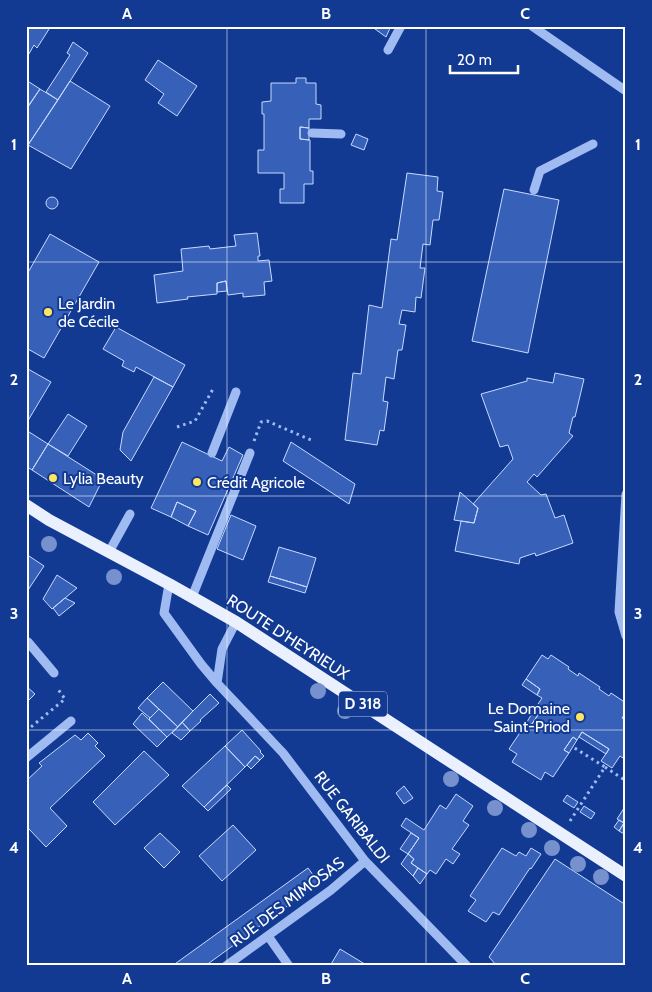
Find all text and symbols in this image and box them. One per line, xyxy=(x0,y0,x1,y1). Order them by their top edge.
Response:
text: A xyxy=(122,4,132,23)
text: B xyxy=(321,4,331,23)
text: C xyxy=(520,4,530,23)
scale bar xyxy=(450,42,517,74)
text: 20 m xyxy=(457,51,492,69)
text: 1 xyxy=(11,135,17,154)
text: 1 xyxy=(635,135,641,154)
place label: Le Jardin de Cécile xyxy=(58,294,119,331)
marker: Le Jardin de Cécile xyxy=(42,306,54,318)
text: 2 xyxy=(10,370,18,389)
text: 2 xyxy=(634,370,642,389)
place label: Lylia Beauty xyxy=(63,469,144,488)
marker: Lylia Beauty xyxy=(47,472,59,484)
place label: Crédit Agricole xyxy=(207,473,305,492)
marker: Crédit Agricole xyxy=(191,476,203,488)
street label: ROUTE D'HEYRIEUX xyxy=(223,590,353,684)
text: 3 xyxy=(10,604,18,623)
text: 3 xyxy=(634,604,642,623)
road number: D 318 xyxy=(339,692,387,716)
place label: Le Domaine Saint-Priod xyxy=(488,699,570,736)
marker: Le Domaine Saint-Priod xyxy=(574,711,586,723)
street label: RUE GARIBALDI xyxy=(310,767,394,867)
text: 4 xyxy=(9,838,19,857)
text: 4 xyxy=(633,838,643,857)
street label: RUE DES MIMOSAS xyxy=(226,853,348,951)
text: A xyxy=(122,969,132,988)
text: B xyxy=(321,969,331,988)
text: C xyxy=(520,969,530,988)

